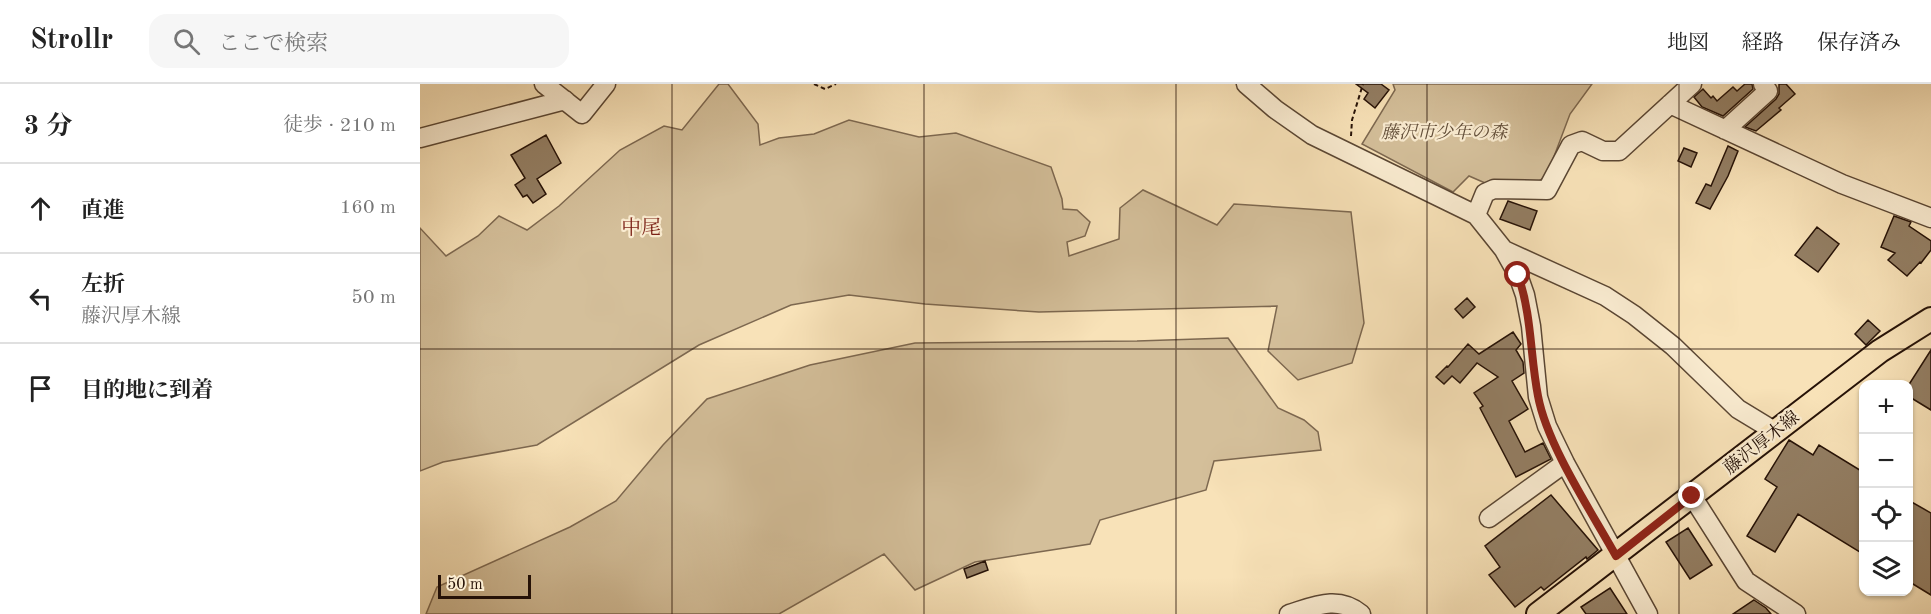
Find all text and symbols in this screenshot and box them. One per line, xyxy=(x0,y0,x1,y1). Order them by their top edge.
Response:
search box xyxy=(149,14,569,68)
icon: search xyxy=(170,25,203,58)
text: Strollr xyxy=(30,27,113,55)
text: ここで検索 xyxy=(218,33,328,55)
text: 地図 xyxy=(1667,33,1709,54)
text: 経路 xyxy=(1742,33,1784,54)
text: 保存済み xyxy=(1817,33,1901,54)
text: 3 分 xyxy=(24,114,72,140)
text: 徒歩 · 210 m xyxy=(283,116,396,136)
park label: 藤沢市少年の森 xyxy=(1381,122,1509,142)
icon: ahead xyxy=(24,192,57,225)
text: 160 m xyxy=(340,198,396,218)
text: 直進 xyxy=(81,200,125,222)
district label: 中尾 xyxy=(621,217,661,239)
route start xyxy=(1504,261,1530,287)
text: 左折 xyxy=(81,274,125,296)
icon: left xyxy=(24,282,57,315)
text: 50 m xyxy=(351,288,396,308)
text: 藤沢厚木線 xyxy=(81,307,181,327)
icon: arrive xyxy=(24,372,57,405)
text: 目的地に到着 xyxy=(81,380,213,402)
map controls xyxy=(1859,380,1913,596)
button: + xyxy=(1859,380,1913,434)
street label: 藤沢厚木線 xyxy=(1720,407,1803,478)
button: − xyxy=(1859,434,1913,488)
route end xyxy=(1678,482,1704,508)
button: locate xyxy=(1859,488,1913,542)
button: layers xyxy=(1859,542,1913,596)
scale bar xyxy=(438,572,531,600)
text: 50 m xyxy=(447,577,483,593)

